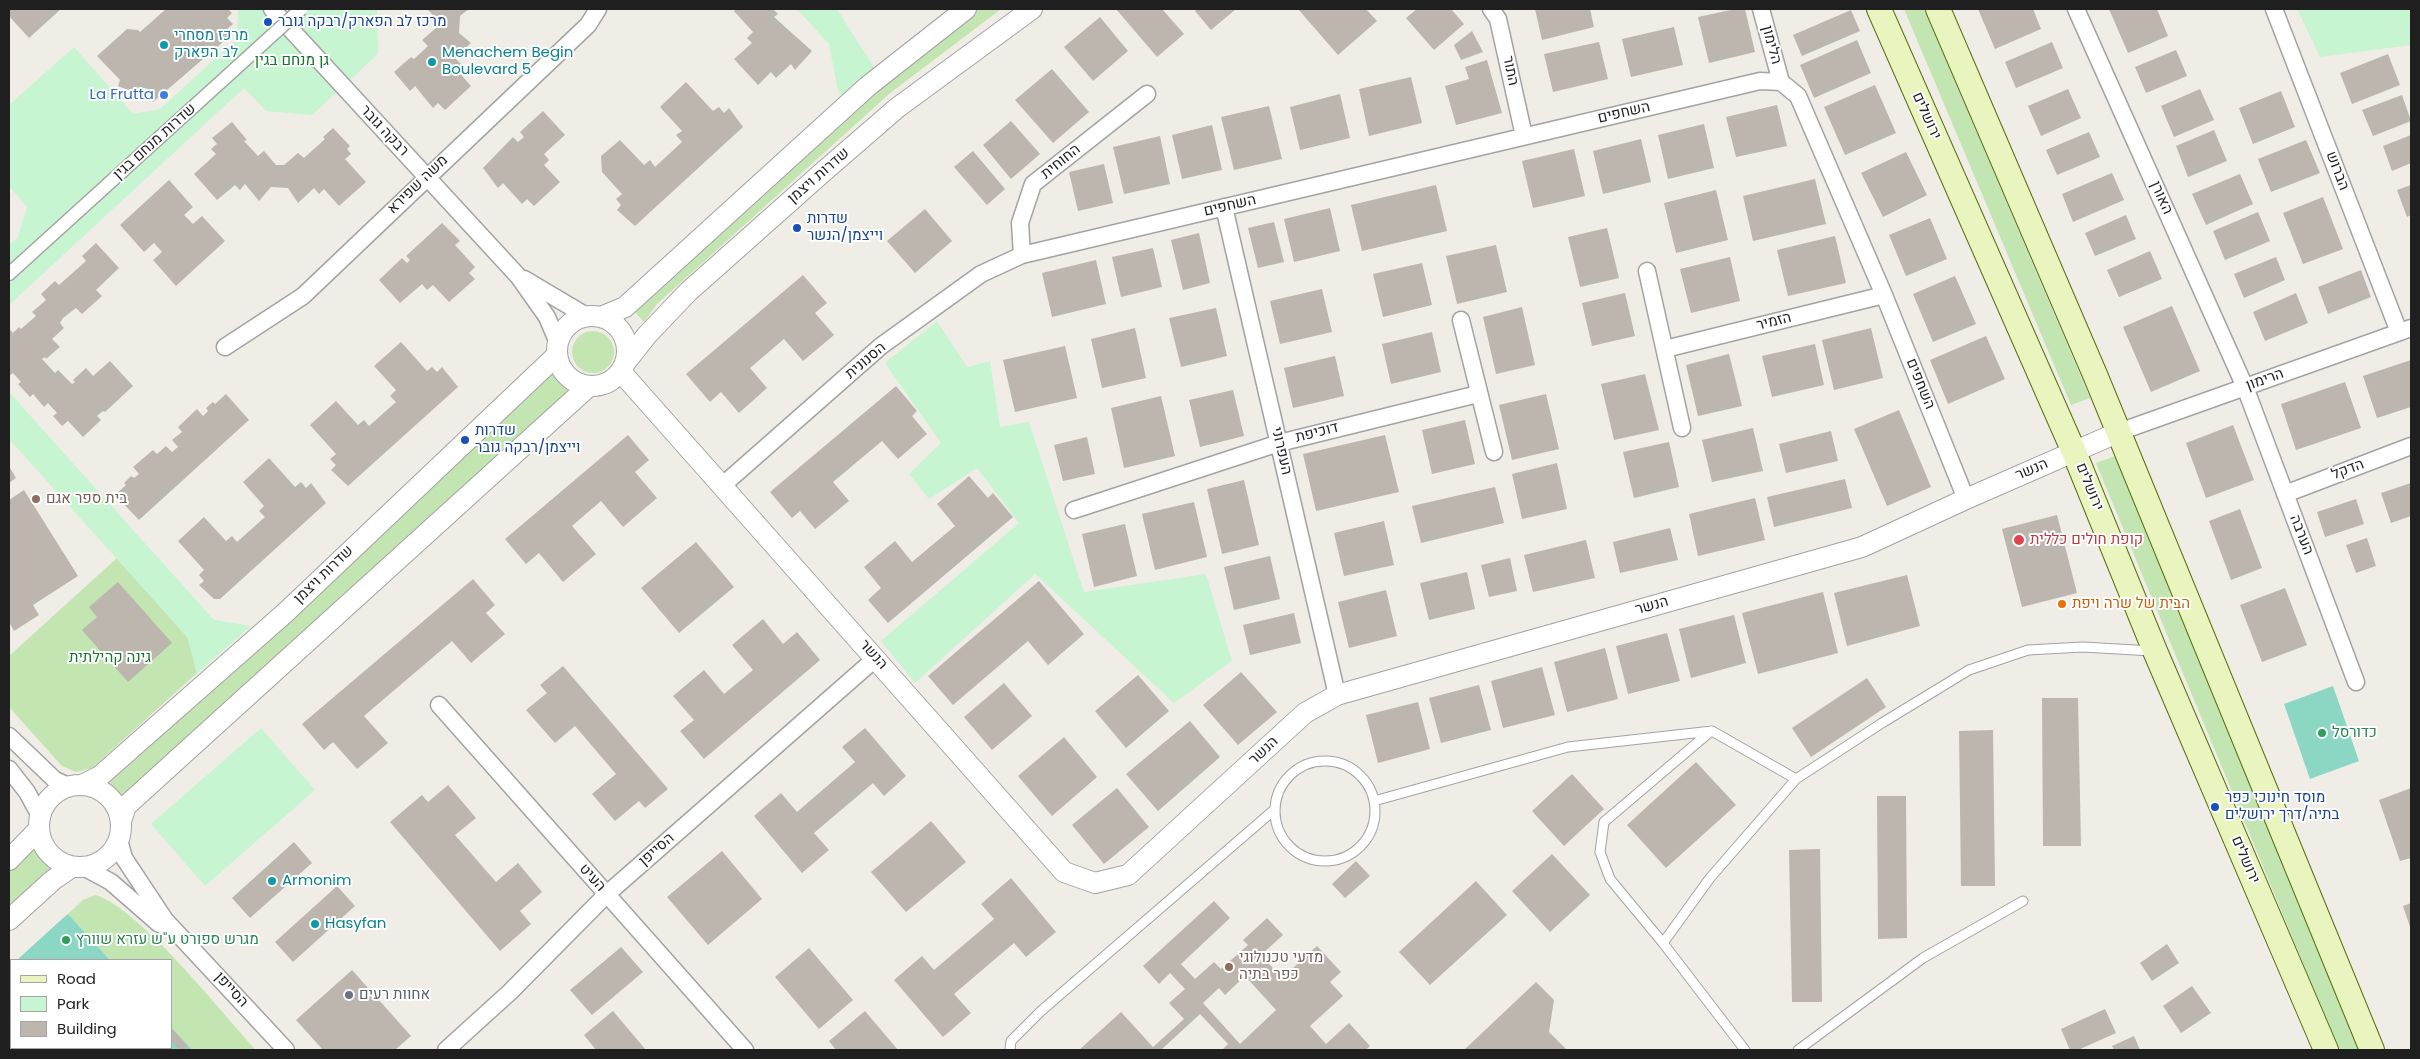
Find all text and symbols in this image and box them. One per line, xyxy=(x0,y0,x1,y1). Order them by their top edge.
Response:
place label: מרכז לב הפארק/רבקה גובר xyxy=(278,13,446,31)
marker: מרכז לב הפארק/רבקה גובר xyxy=(262,16,274,28)
street label: הלימון xyxy=(1757,24,1785,66)
place label: מרכז מסחרי לב הפארק xyxy=(174,27,248,62)
marker: מרכז מסחרי לב הפארק xyxy=(158,39,170,51)
place label: Menachem Begin Boulevard 5 xyxy=(442,44,573,79)
park label: גן מנחם בגין xyxy=(255,52,329,70)
street label: התור xyxy=(1498,54,1522,88)
marker: Menachem Begin Boulevard 5 xyxy=(426,56,438,68)
place label: La Frutta xyxy=(90,86,154,104)
marker: La Frutta xyxy=(158,89,170,101)
street label: ירושלים xyxy=(1908,90,1944,142)
street label: השחפים xyxy=(1596,98,1652,128)
street label: שדרות מנחם בגין xyxy=(110,100,200,184)
street label: רבקה גובר xyxy=(356,102,412,160)
street label: החוחית xyxy=(1038,141,1084,183)
street label: שדרות ויצמן xyxy=(784,144,854,208)
street label: הברוש xyxy=(2321,149,2353,193)
street label: משה שפירא xyxy=(384,152,452,218)
street label: האורן xyxy=(2146,179,2176,217)
street label: השחפים xyxy=(1202,191,1258,221)
place label: שדרות וייצמן/הנשר xyxy=(807,210,883,245)
marker: שדרות וייצמן/הנשר xyxy=(791,222,803,234)
street label: הזמיר xyxy=(1755,309,1793,335)
street label: הסנונית xyxy=(842,339,890,383)
street label: השחפים xyxy=(1902,356,1938,412)
street label: הרימון xyxy=(2244,365,2286,395)
street label: דוכיפת xyxy=(1294,419,1340,447)
place label: שדרות וייצמן/רבקה גובר xyxy=(475,422,581,457)
street label: העפרוני xyxy=(1267,425,1295,477)
marker: שדרות וייצמן/רבקה גובר xyxy=(459,434,471,446)
street label: הנשר xyxy=(2013,455,2051,485)
street label: הדקל xyxy=(2329,456,2367,484)
street label: ירושלים xyxy=(2071,460,2107,514)
place label: בית ספר אגם xyxy=(46,490,127,508)
marker: בית ספר אגם xyxy=(30,493,42,505)
street label: הערבה xyxy=(2285,512,2317,558)
place label: קופת חולים כללית xyxy=(2030,531,2143,549)
marker: קופת חולים כללית xyxy=(2012,533,2026,547)
street label: שדרות ויצמן xyxy=(290,542,358,608)
street label: הנשר xyxy=(1633,593,1671,619)
place label: הבית של שרה ויפת xyxy=(2072,595,2190,613)
marker: הבית של שרה ויפת xyxy=(2056,598,2068,610)
street label: הנשר xyxy=(855,637,891,673)
park label: גינה קהילתית xyxy=(69,649,151,667)
place label: כדורסל xyxy=(2332,724,2377,742)
marker: כדורסל xyxy=(2316,727,2328,739)
street label: הנשר xyxy=(1246,733,1282,769)
place label: מוסד חינוכי כפר בתיה/דרך ירושלים xyxy=(2225,789,2339,824)
marker: מוסד חינוכי כפר בתיה/דרך ירושלים xyxy=(2209,801,2221,813)
street label: הסייפן xyxy=(636,830,678,870)
street label: ירושלים xyxy=(2227,833,2263,887)
street label: העיט xyxy=(575,860,609,896)
place label: Armonim xyxy=(282,872,351,890)
marker: Armonim xyxy=(266,875,278,887)
place label: Hasyfan xyxy=(325,915,386,933)
marker: Hasyfan xyxy=(309,918,321,930)
place label: מגרש ספורט ע"ש עזרא שוורץ xyxy=(76,931,259,949)
marker: מגרש ספורט ע"ש עזרא שוורץ xyxy=(60,934,72,946)
place label: מדעי טכנולוגי כפר בתיה xyxy=(1239,949,1323,984)
legend xyxy=(10,959,172,1049)
marker: מדעי טכנולוגי כפר בתיה xyxy=(1223,961,1235,973)
text: Road xyxy=(57,968,96,989)
street label: הסייפן xyxy=(210,969,252,1011)
place label: אחוות רעים xyxy=(359,986,430,1004)
marker: אחוות רעים xyxy=(343,989,355,1001)
text: Park xyxy=(57,993,89,1014)
text: Building xyxy=(57,1018,117,1039)

